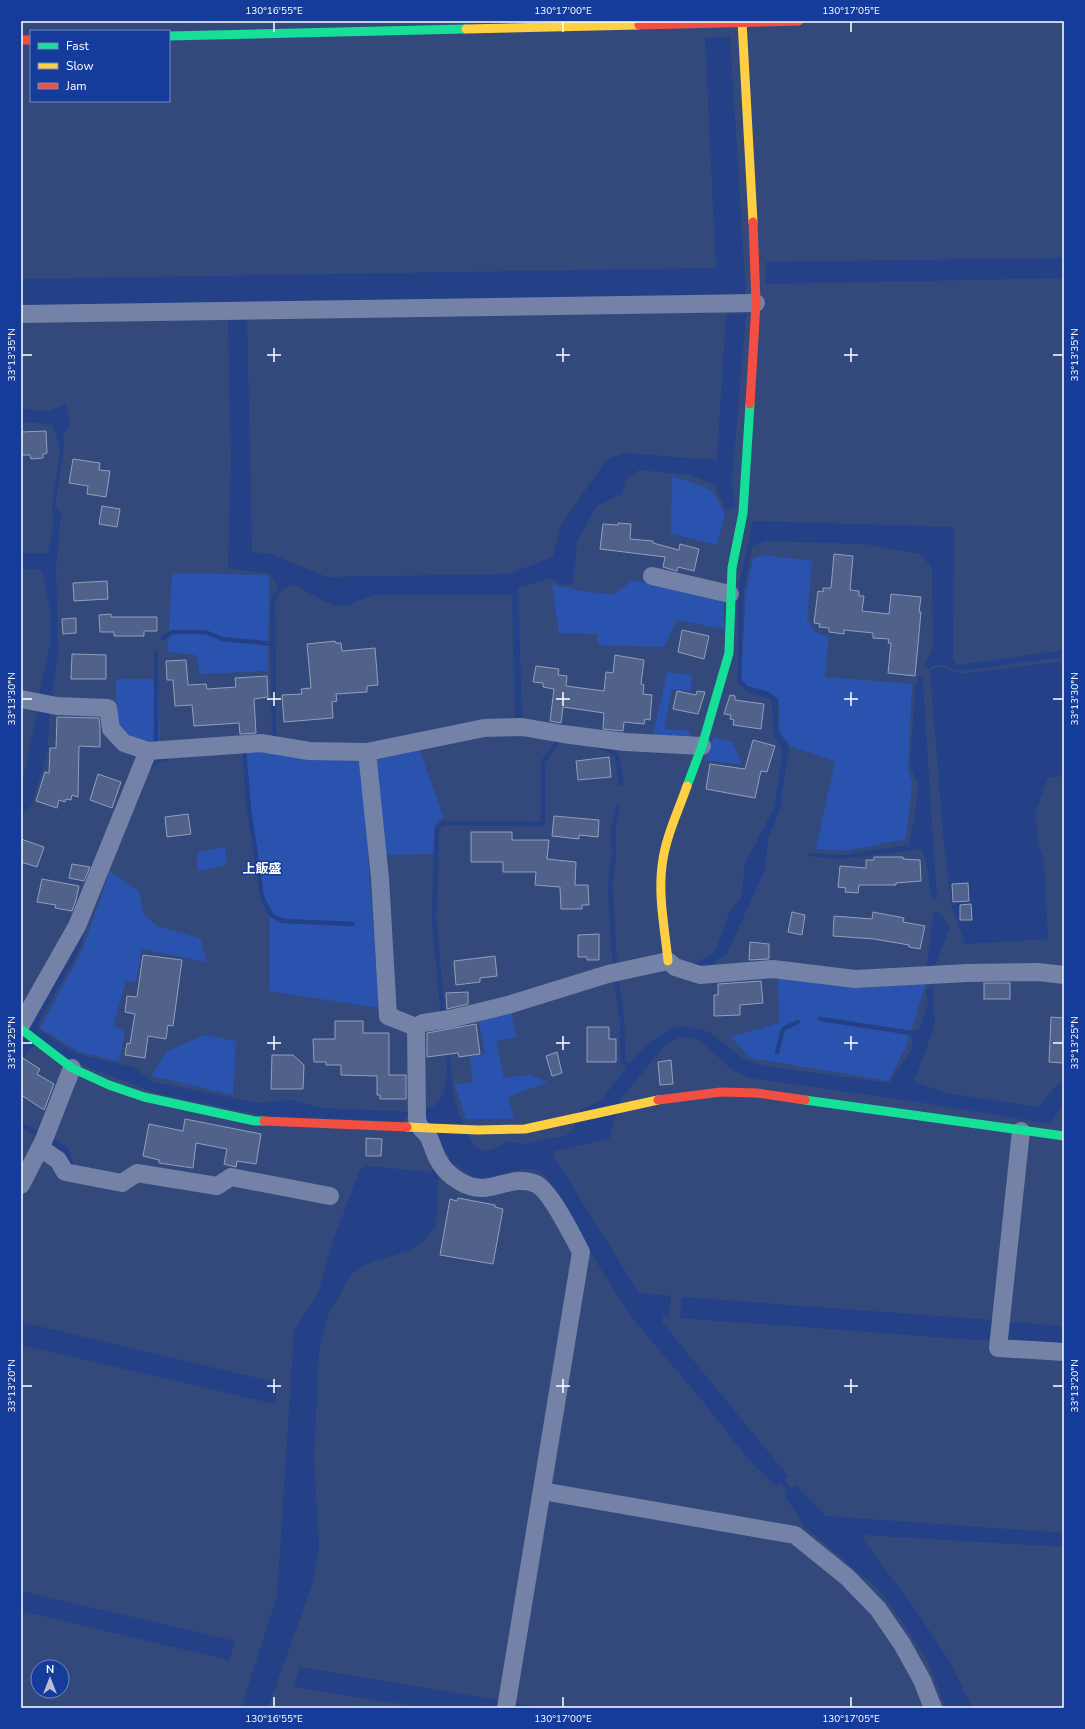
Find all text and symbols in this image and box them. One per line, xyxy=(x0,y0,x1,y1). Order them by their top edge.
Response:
text: 130°16'55"E xyxy=(245,4,303,18)
text: 130°17'00"E xyxy=(534,4,592,18)
text: 130°17'05"E xyxy=(822,4,880,18)
legend xyxy=(30,30,170,102)
text: Fast xyxy=(66,38,89,54)
text: Slow xyxy=(66,58,94,74)
text: Jam xyxy=(65,78,87,94)
text: 33°13'35"N xyxy=(5,328,19,382)
text: 33°13'35"N xyxy=(1068,328,1082,382)
text: 33°13'30"N xyxy=(5,672,19,726)
text: 33°13'30"N xyxy=(1068,672,1082,726)
district label: 上飯盛 xyxy=(242,860,282,878)
text: 33°13'25"N xyxy=(5,1016,19,1070)
text: 33°13'25"N xyxy=(1068,1016,1082,1070)
text: 33°13'20"N xyxy=(5,1359,19,1413)
text: 33°13'20"N xyxy=(1068,1359,1082,1413)
north arrow xyxy=(30,1659,70,1699)
text: N xyxy=(46,1662,54,1677)
text: 130°16'55"E xyxy=(245,1712,303,1726)
text: 130°17'00"E xyxy=(534,1712,592,1726)
text: 130°17'05"E xyxy=(822,1712,880,1726)

